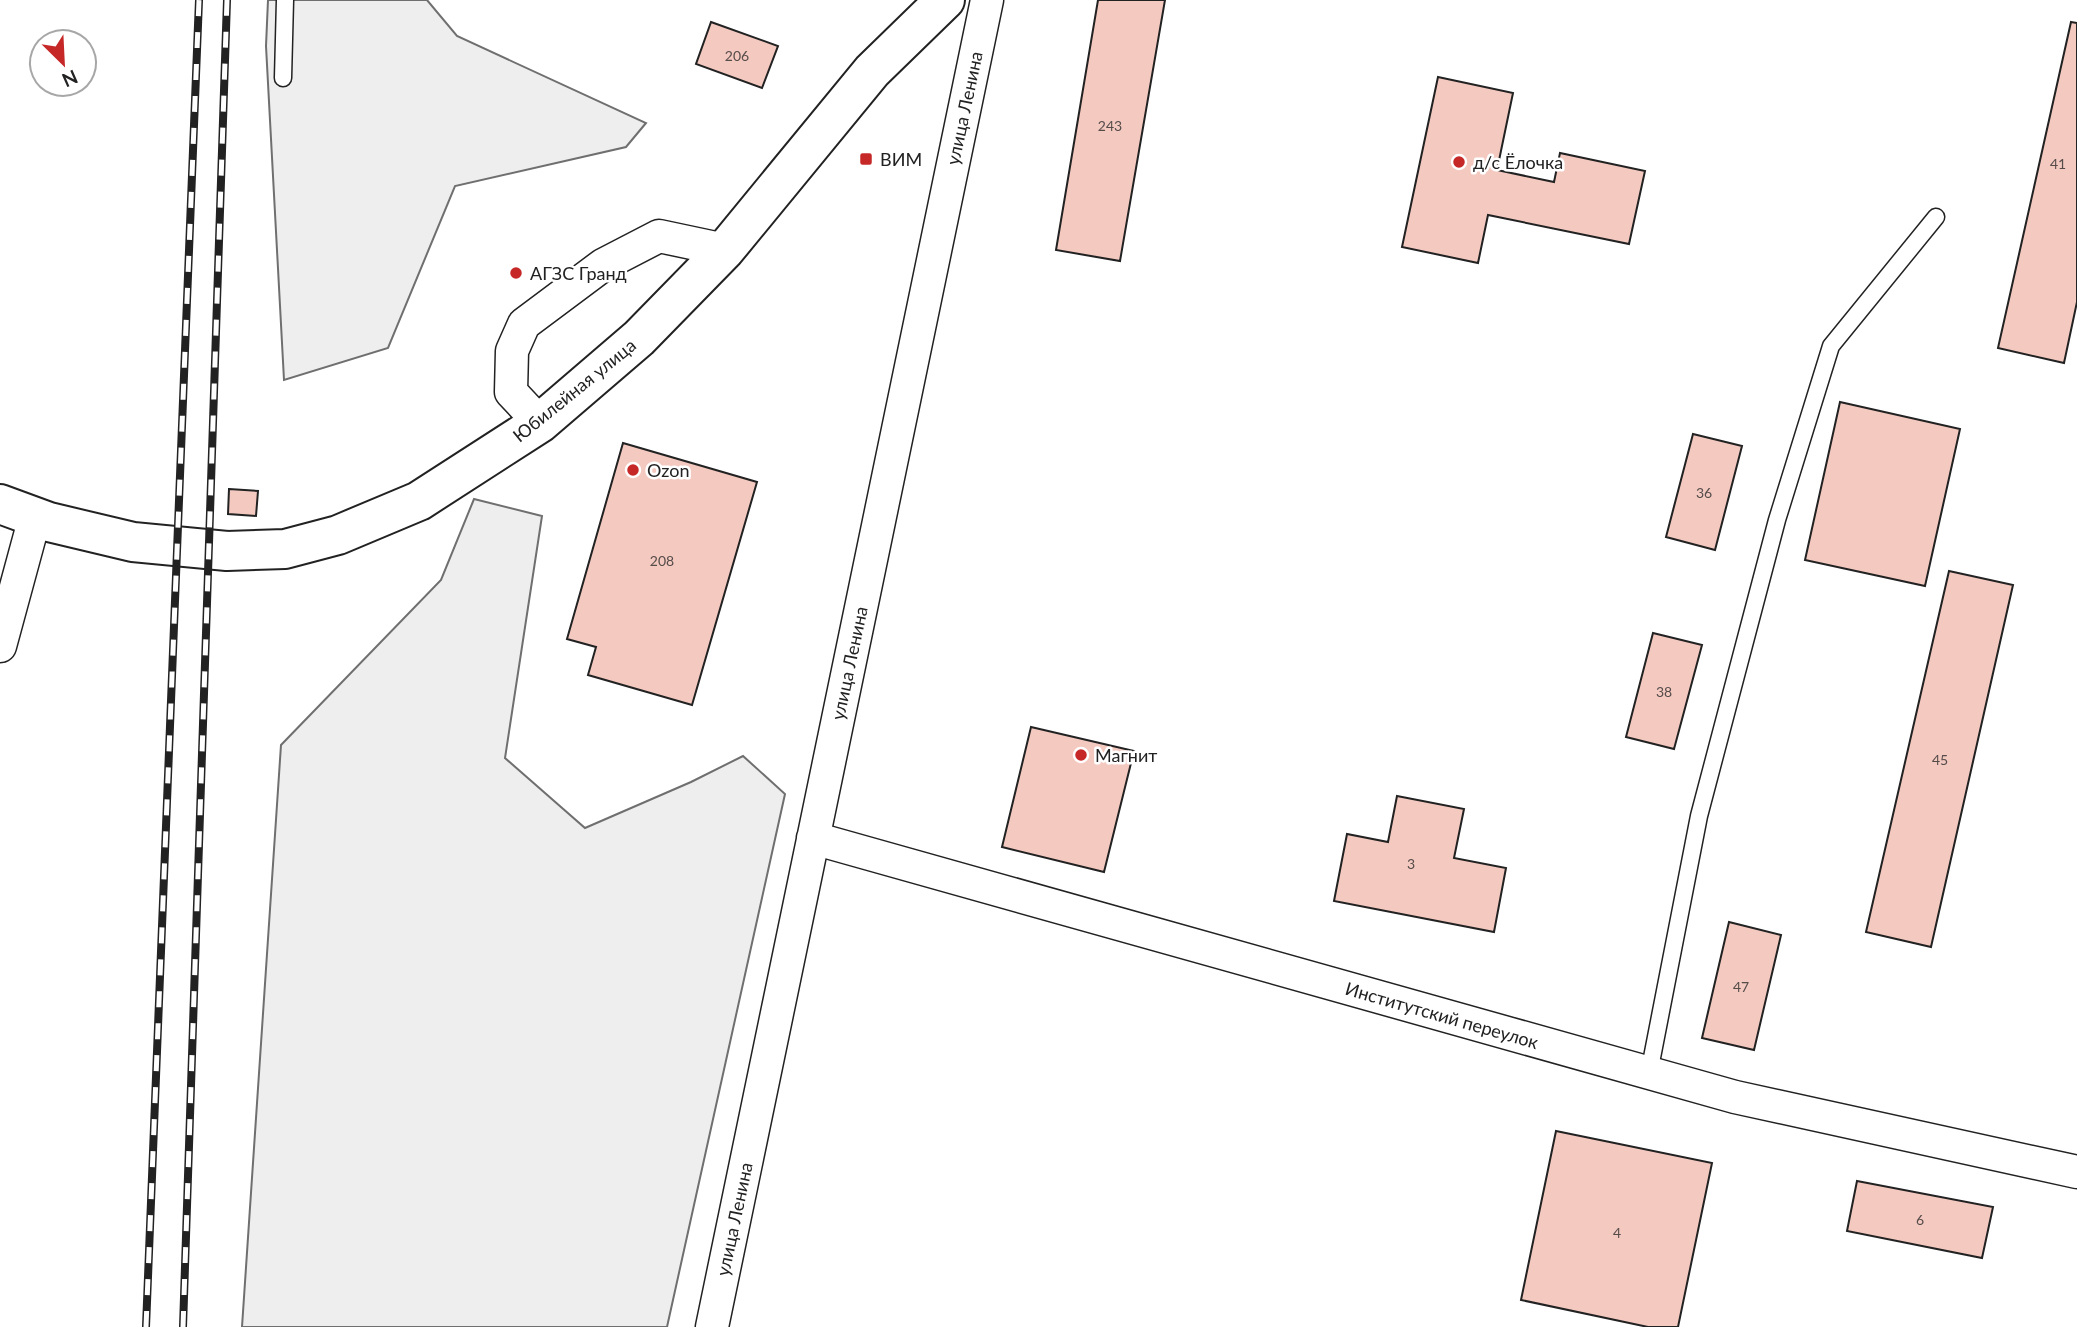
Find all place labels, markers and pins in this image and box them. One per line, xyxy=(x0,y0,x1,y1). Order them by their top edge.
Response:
place label: ВИМ xyxy=(880,148,922,170)
marker: ВИМ xyxy=(858,151,874,167)
place label: д/с Ёлочка xyxy=(1473,151,1563,173)
marker: д/с Ёлочка xyxy=(1451,154,1467,170)
place label: АГЗС Гранд xyxy=(530,262,627,284)
marker: АГЗС Гранд xyxy=(508,265,524,281)
place label: Ozon xyxy=(647,459,689,481)
marker: Ozon xyxy=(625,462,641,478)
place label: Магнит xyxy=(1095,744,1157,766)
marker: Магнит xyxy=(1073,747,1089,763)

